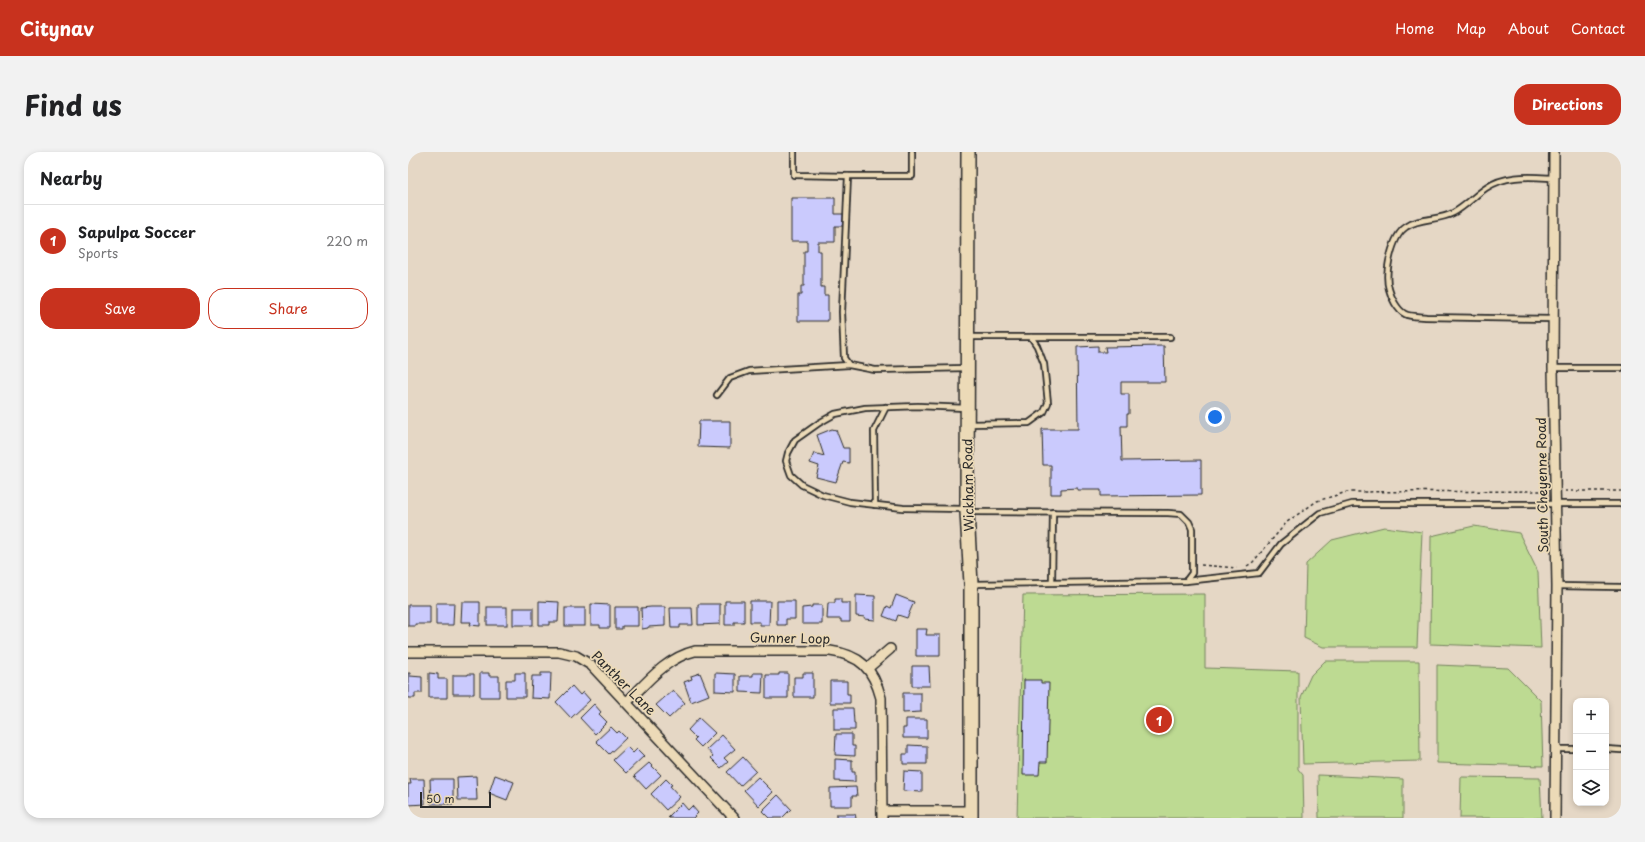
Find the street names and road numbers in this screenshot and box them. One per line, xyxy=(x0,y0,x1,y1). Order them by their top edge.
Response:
street label: South Cheyenne Road xyxy=(1531,417,1552,553)
street label: Wickham Road xyxy=(957,438,978,532)
street label: Gunner Loop xyxy=(750,627,831,648)
street label: Panther Lane xyxy=(588,646,661,719)

